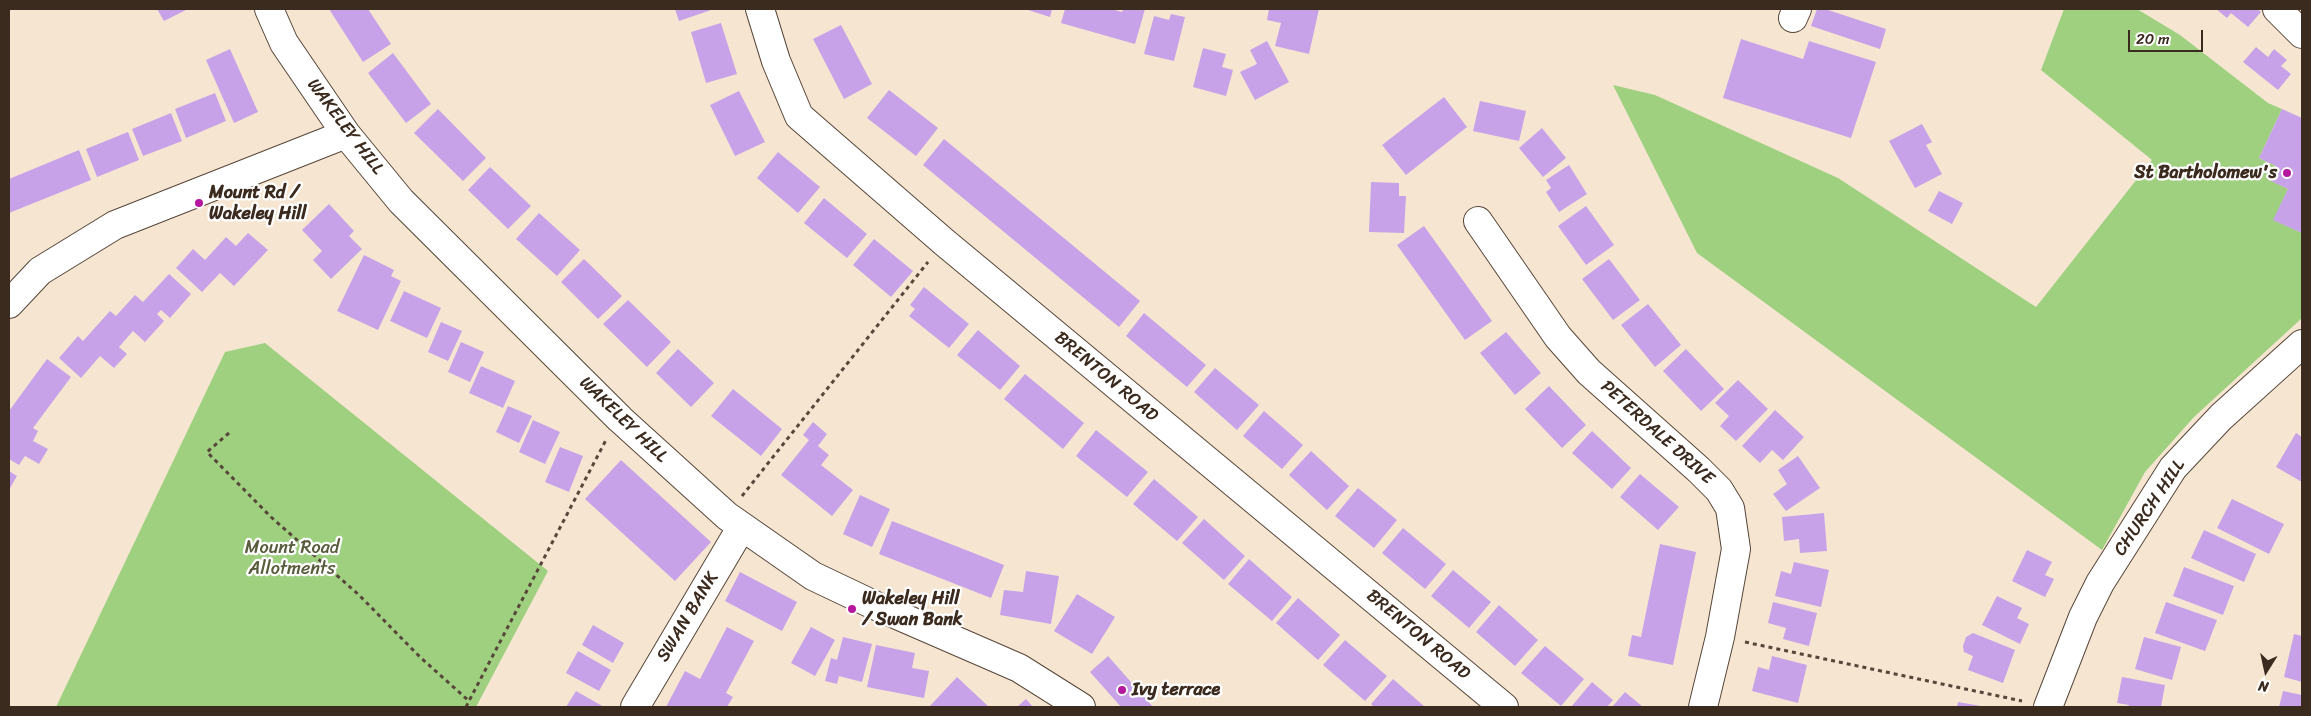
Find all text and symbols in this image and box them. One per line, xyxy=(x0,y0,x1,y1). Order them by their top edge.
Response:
scale bar xyxy=(2131,20,2206,52)
text: 20 m xyxy=(2136,26,2170,52)
street label: WAKELEY HILL xyxy=(302,75,388,179)
place label: St Bartholomew's xyxy=(2134,162,2277,184)
marker: St Bartholomew's xyxy=(2281,167,2293,179)
place label: Mount Rd / Wakeley Hill xyxy=(209,182,306,224)
marker: Mount Rd / Wakeley Hill xyxy=(193,197,205,209)
street label: BRENTON ROAD xyxy=(1050,327,1162,427)
street label: WAKELEY HILL xyxy=(574,372,672,468)
street label: PETERDALE DRIVE xyxy=(1596,376,1718,490)
street label: CHURCH HILL xyxy=(2110,456,2190,560)
park label: Mount Road Allotments xyxy=(245,537,339,580)
street label: SWAN BANK xyxy=(653,568,723,666)
street label: BRENTON ROAD xyxy=(1362,585,1474,685)
place label: Wakeley Hill / Swan Bank xyxy=(862,588,962,630)
marker: Wakeley Hill / Swan Bank xyxy=(846,603,858,615)
north arrow xyxy=(2241,646,2291,696)
text: N xyxy=(2256,673,2270,699)
place label: Ivy terrace xyxy=(1132,679,1220,701)
marker: Ivy terrace xyxy=(1116,684,1128,696)

